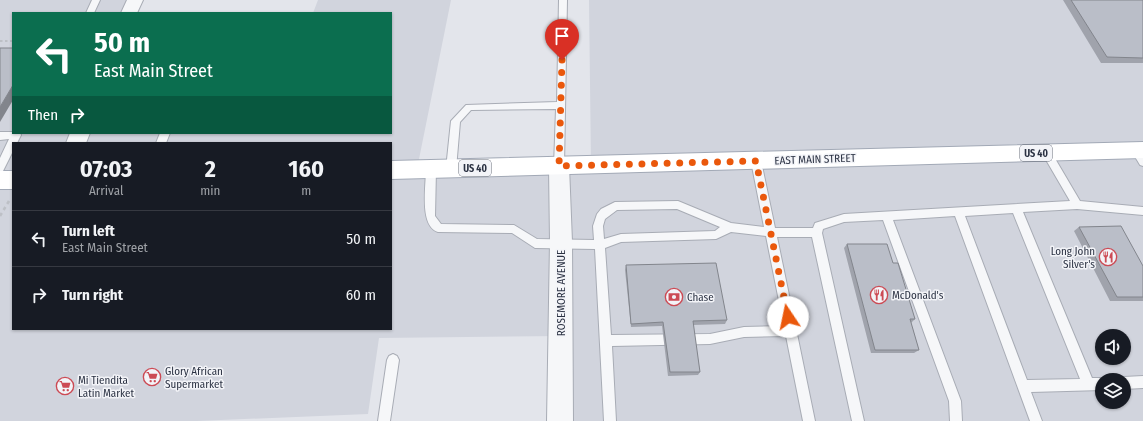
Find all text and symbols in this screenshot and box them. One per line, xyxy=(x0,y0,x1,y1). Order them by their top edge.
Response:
pin xyxy=(545,19,579,60)
icon: arrive xyxy=(551,25,573,47)
text: 50 m xyxy=(94,26,150,59)
icon: left xyxy=(28,28,80,80)
text: East Main Street xyxy=(94,60,213,82)
icon: right xyxy=(66,104,88,126)
text: Then xyxy=(28,106,58,124)
road number: US 40 xyxy=(1020,145,1052,161)
street label: EAST MAIN STREET xyxy=(774,152,857,167)
text: 07:03 xyxy=(80,155,132,183)
text: 2 xyxy=(205,155,216,183)
text: 160 xyxy=(288,155,324,183)
road number: US 40 xyxy=(459,160,491,176)
text: Arrival xyxy=(89,183,123,198)
text: min xyxy=(200,183,220,198)
text: m xyxy=(301,183,311,198)
text: Turn left xyxy=(62,222,115,240)
icon: left xyxy=(28,228,50,250)
text: 50 m xyxy=(346,230,376,248)
text: East Main Street xyxy=(62,240,148,255)
place label: Long John Silver's xyxy=(1051,245,1095,271)
restaurant icon: Long John Silver's xyxy=(1098,247,1118,267)
street label: ROSEMORE AVENUE xyxy=(555,250,568,336)
icon: right xyxy=(28,284,50,306)
restaurant icon: McDonald's xyxy=(869,285,889,305)
text: Turn right xyxy=(62,286,123,304)
text: 60 m xyxy=(346,286,376,304)
bank icon: Chase xyxy=(664,287,684,307)
place label: McDonald's xyxy=(892,289,944,302)
place label: Chase xyxy=(687,291,714,304)
position arrow xyxy=(767,296,809,338)
map controls xyxy=(1095,329,1131,409)
button: sound xyxy=(1095,329,1131,365)
place label: Glory African Supermarket xyxy=(165,365,223,391)
supermarket icon: Glory African Supermarket xyxy=(142,367,162,387)
button: layers xyxy=(1095,373,1131,409)
place label: Mi Tiendita Latin Market xyxy=(78,374,134,400)
supermarket icon: Mi Tiendita Latin Market xyxy=(55,376,75,396)

